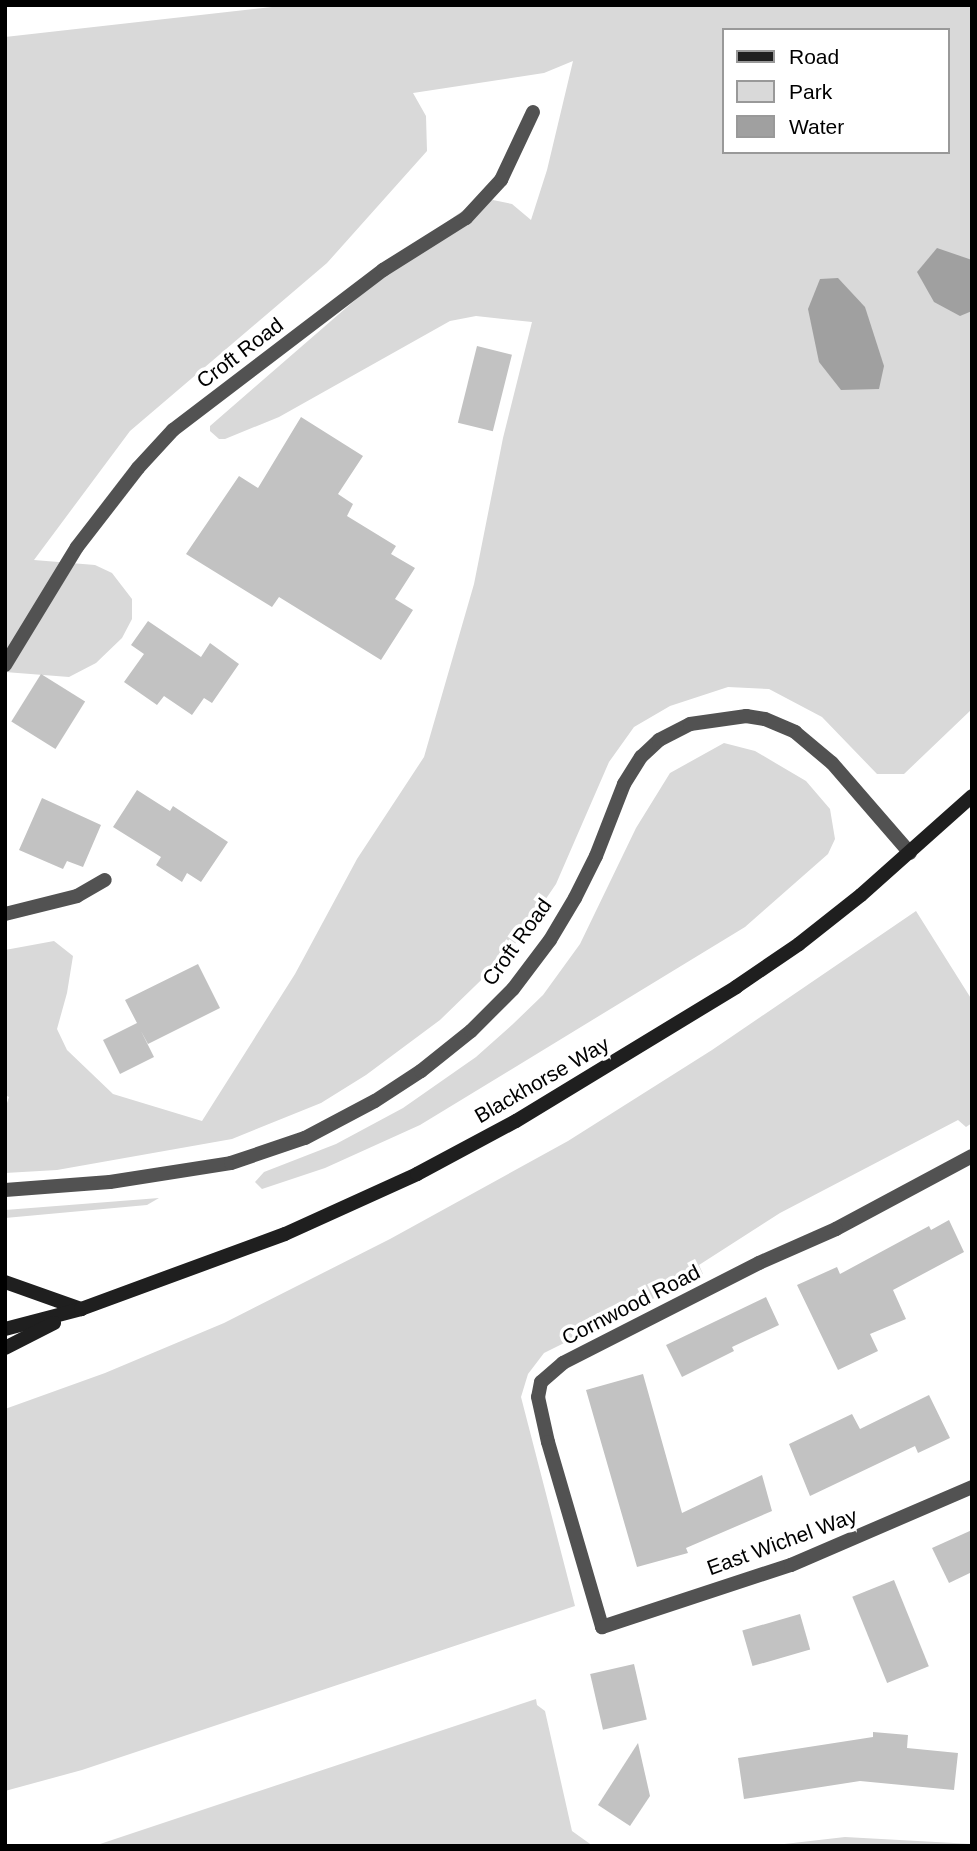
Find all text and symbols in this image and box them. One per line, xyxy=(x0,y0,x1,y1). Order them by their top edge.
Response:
legend xyxy=(722,28,949,154)
text: Road xyxy=(789,45,839,68)
text: Park xyxy=(789,80,832,103)
text: Water xyxy=(789,115,844,138)
street label: Croft Road xyxy=(192,312,288,394)
street label: Croft Road xyxy=(477,894,557,990)
street label: Blackhorse Way xyxy=(470,1031,614,1129)
street label: Cornwood Road xyxy=(558,1259,704,1351)
street label: East Wichel Way xyxy=(703,1503,861,1581)

